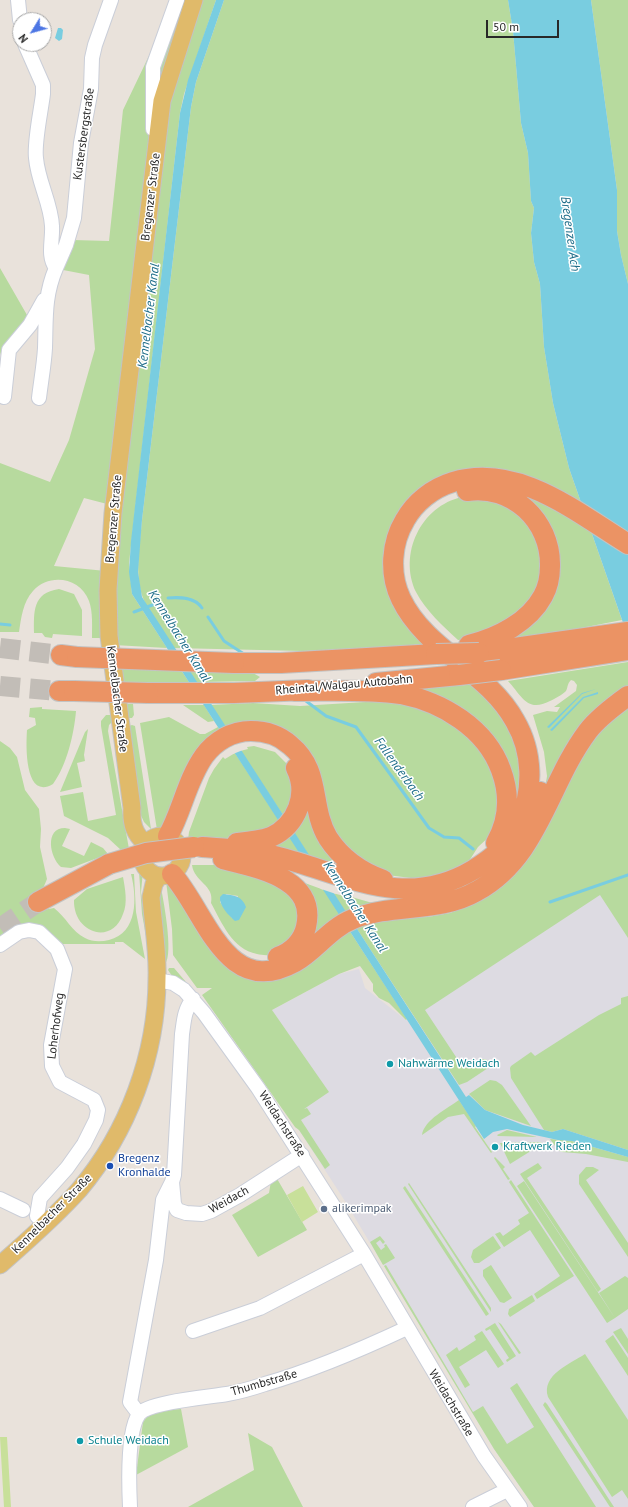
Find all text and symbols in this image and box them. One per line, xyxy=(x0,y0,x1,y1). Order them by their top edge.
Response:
north arrow xyxy=(12,12,52,52)
scale bar xyxy=(488,12,561,38)
text: 50 m xyxy=(493,19,519,34)
text: N xyxy=(15,32,31,46)
street label: Kustersbergstraße xyxy=(70,87,98,181)
street label: Bregenzer Straße xyxy=(138,152,164,242)
water label: Bregenzer Ach xyxy=(557,196,583,272)
water label: Kennelbacher Kanal xyxy=(135,263,163,369)
street label: Bregenzer Straße xyxy=(103,474,125,564)
water label: Kennelbacher Kanal xyxy=(144,587,214,685)
street label: Kennelbacher Straße xyxy=(103,645,131,753)
street label: Rheintal/Walgau Autobahn xyxy=(275,672,413,698)
water label: Fallenderbach xyxy=(371,734,427,804)
water label: Kennelbacher Kanal xyxy=(320,858,390,956)
street label: Loherhofweg xyxy=(45,992,67,1060)
place label: Nahwärme Weidach xyxy=(398,1057,500,1071)
marker: Nahwärme Weidach xyxy=(385,1059,395,1069)
street label: Weidachstraße xyxy=(255,1088,309,1160)
place label: Kraftwerk Rieden xyxy=(503,1140,591,1154)
marker: Kraftwerk Rieden xyxy=(490,1142,500,1152)
place label: Bregenz Kronhalde xyxy=(118,1152,171,1180)
marker: Bregenz Kronhalde xyxy=(105,1161,115,1171)
street label: Kennelbacher Straße xyxy=(9,1171,95,1257)
street label: Weidach xyxy=(207,1183,251,1217)
place label: alikerimpak xyxy=(332,1202,392,1216)
marker: alikerimpak xyxy=(319,1204,329,1214)
street label: Thumbstraße xyxy=(229,1367,299,1399)
street label: Weidachstraße xyxy=(425,1367,477,1439)
place label: Schule Weidach xyxy=(88,1434,169,1448)
marker: Schule Weidach xyxy=(75,1436,85,1446)

